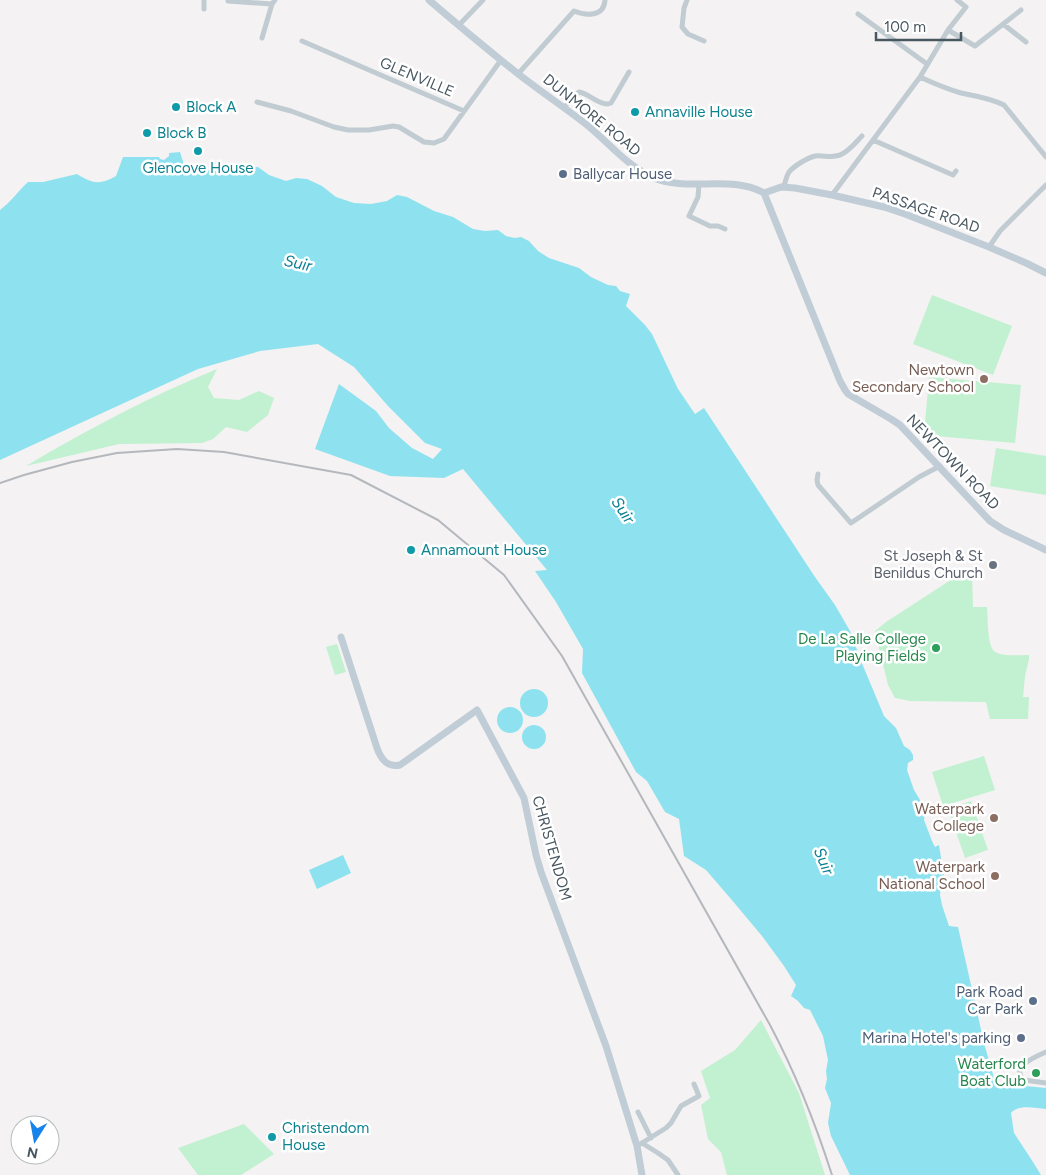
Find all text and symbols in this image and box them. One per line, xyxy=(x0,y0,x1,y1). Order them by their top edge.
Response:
scale bar xyxy=(876,10,961,42)
text: 100 m xyxy=(884,18,926,36)
street label: GLENVILLE xyxy=(377,53,457,101)
street label: DUNMORE ROAD xyxy=(540,70,644,160)
place label: Block A xyxy=(186,98,236,116)
marker: Block A xyxy=(170,101,182,113)
place label: Annaville House xyxy=(645,103,753,121)
marker: Annaville House xyxy=(629,106,641,118)
place label: Block B xyxy=(157,124,206,142)
marker: Block B xyxy=(141,127,153,139)
marker: Glencove House xyxy=(192,145,204,157)
place label: Glencove House xyxy=(143,159,253,177)
place label: Ballycar House xyxy=(573,165,672,183)
marker: Ballycar House xyxy=(557,168,569,180)
street label: PASSAGE ROAD xyxy=(870,183,982,237)
water label: Suir xyxy=(282,251,314,275)
place label: Newtown Secondary School xyxy=(852,361,974,396)
marker: Newtown Secondary School xyxy=(978,373,990,385)
street label: NEWTOWN ROAD xyxy=(903,410,1003,514)
water label: Suir xyxy=(607,493,639,527)
place label: Annamount House xyxy=(421,541,547,559)
marker: Annamount House xyxy=(405,544,417,556)
place label: St Joseph & St Benildus Church xyxy=(874,547,983,582)
marker: St Joseph & St Benildus Church xyxy=(987,559,999,571)
place label: De La Salle College Playing Fields xyxy=(798,630,926,665)
marker: De La Salle College Playing Fields xyxy=(930,642,942,654)
street label: CHRISTENDOM xyxy=(528,794,576,902)
place label: Waterpark College xyxy=(915,800,985,835)
marker: Waterpark College xyxy=(988,812,1000,824)
water label: Suir xyxy=(810,844,838,878)
place label: Waterpark National School xyxy=(878,858,986,893)
marker: Waterpark National School xyxy=(989,870,1001,882)
place label: Park Road Car Park xyxy=(956,983,1024,1018)
marker: Park Road Car Park xyxy=(1027,995,1039,1007)
place label: Marina Hotel's parking xyxy=(862,1029,1011,1047)
marker: Marina Hotel's parking xyxy=(1015,1032,1027,1044)
place label: Waterford Boat Club xyxy=(958,1055,1026,1090)
marker: Waterford Boat Club xyxy=(1030,1067,1042,1079)
north arrow xyxy=(10,1115,60,1165)
place label: Christendom House xyxy=(282,1119,369,1154)
marker: Christendom House xyxy=(266,1131,278,1143)
text: N xyxy=(26,1143,40,1162)

